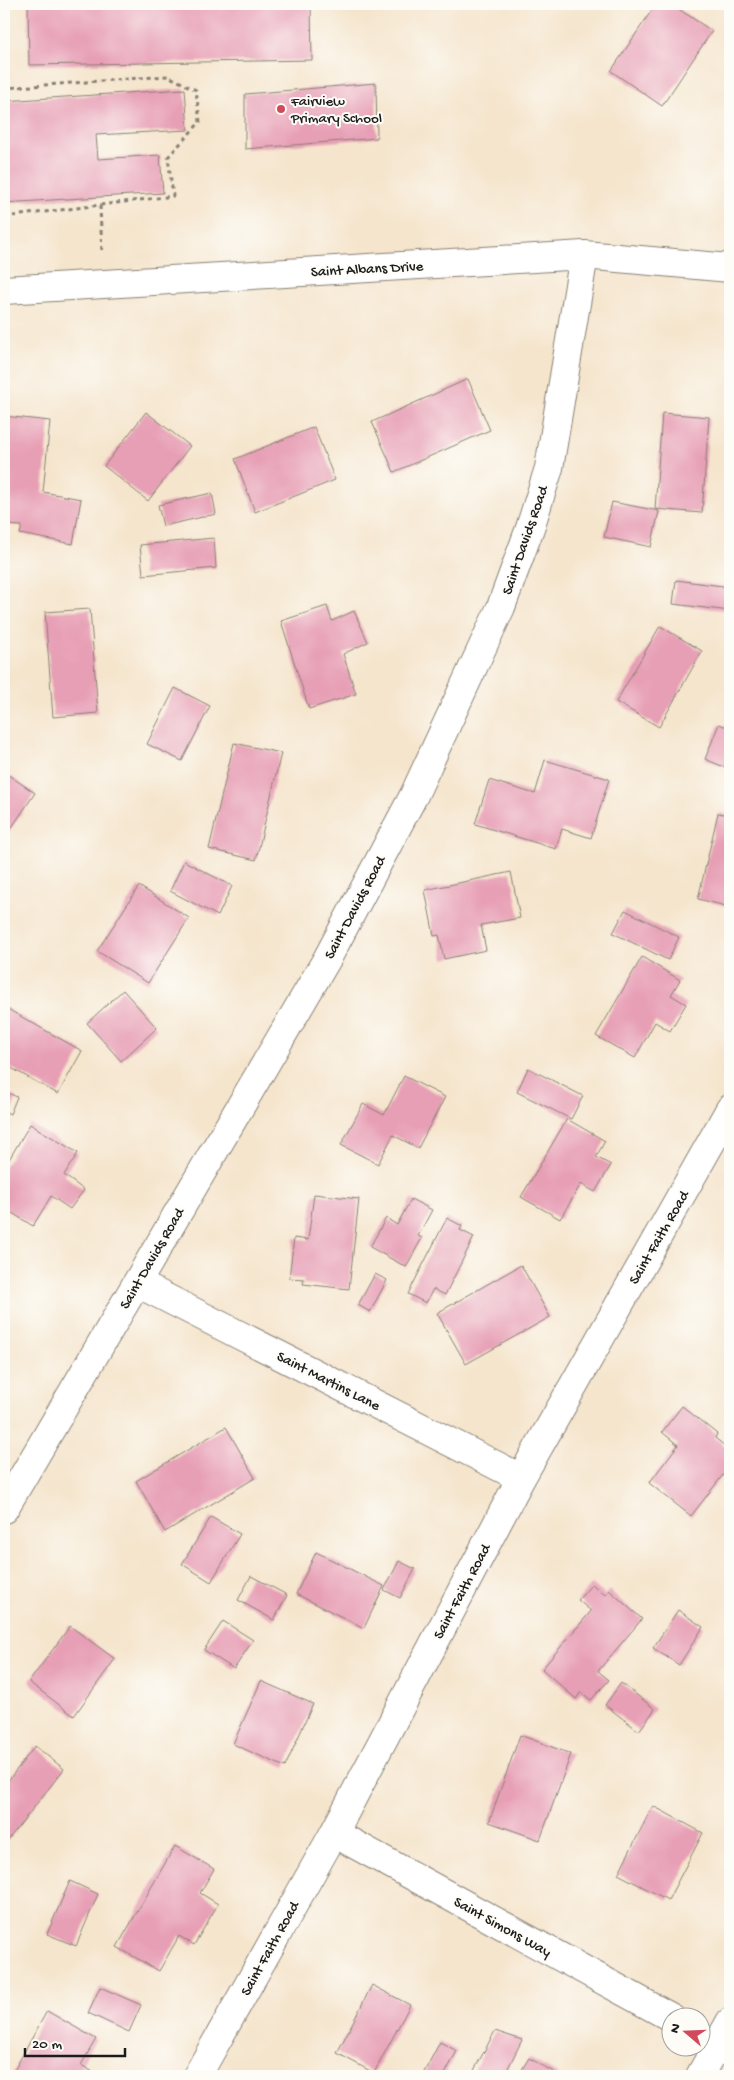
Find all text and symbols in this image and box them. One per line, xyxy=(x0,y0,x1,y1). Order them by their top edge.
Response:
place label: Fairview Primary School xyxy=(290,93,382,128)
marker: Fairview Primary School xyxy=(275,103,287,115)
street label: Saint Albans Drive xyxy=(310,258,424,282)
street label: Saint Davids Road xyxy=(499,483,553,597)
street label: Saint Davids Road xyxy=(321,852,391,962)
street label: Saint Faith Road xyxy=(626,1187,694,1288)
street label: Saint Davids Road xyxy=(116,1204,190,1313)
street label: Saint Martins Lane xyxy=(273,1348,383,1416)
street label: Saint Faith Road xyxy=(430,1540,496,1643)
street label: Saint Simons Way xyxy=(450,1894,554,1962)
street label: Saint Faith Road xyxy=(237,1898,305,1999)
north arrow xyxy=(662,2008,712,2058)
text: N xyxy=(667,2021,686,2036)
scale bar xyxy=(25,2025,125,2057)
text: 20 m xyxy=(32,2036,62,2054)

